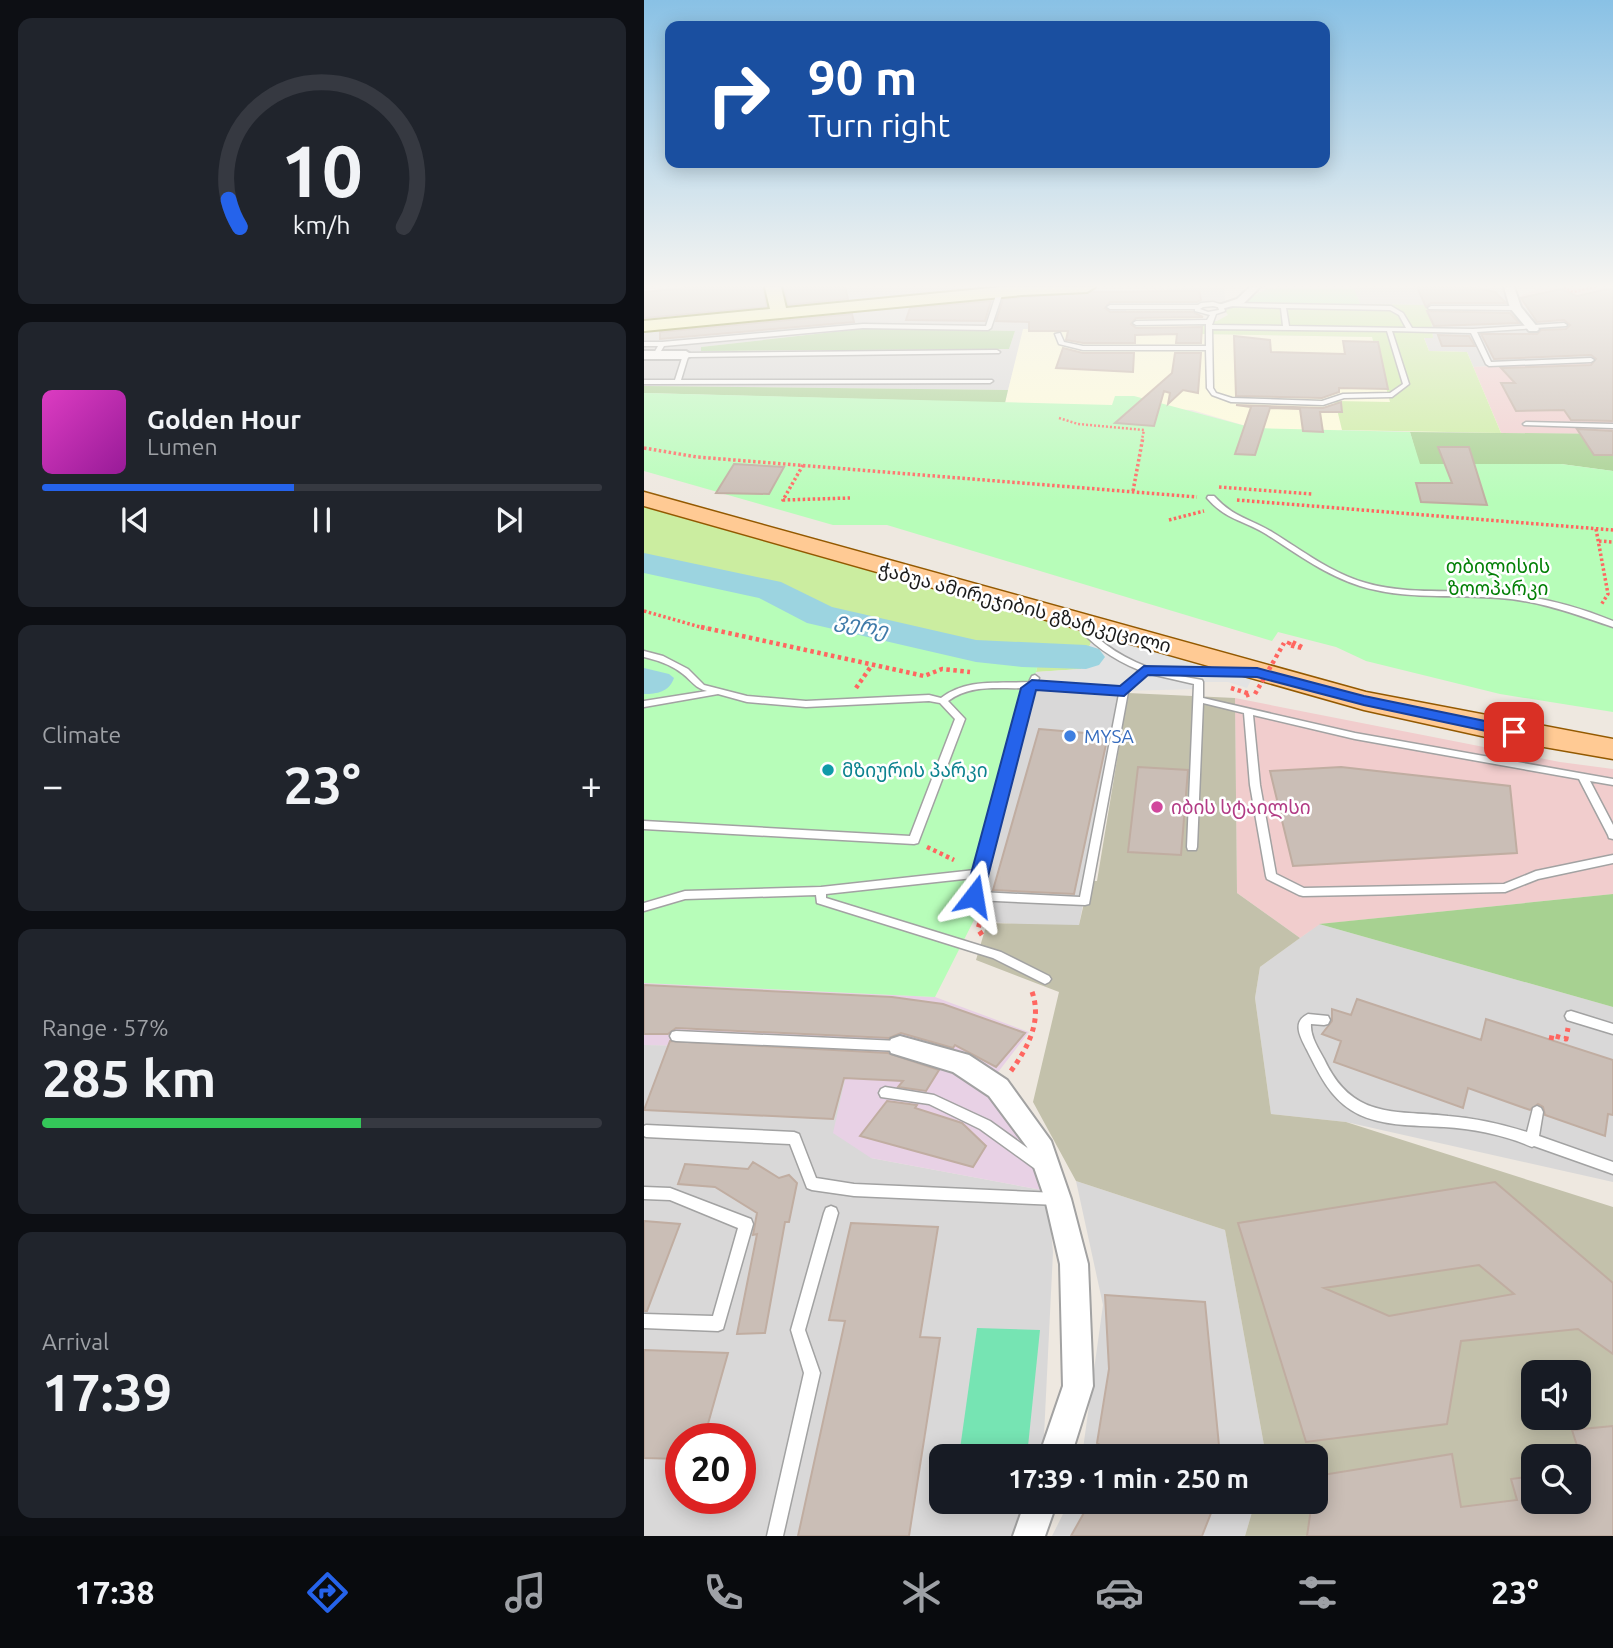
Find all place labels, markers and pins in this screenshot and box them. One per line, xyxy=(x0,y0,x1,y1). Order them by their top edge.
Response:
pin xyxy=(1484,702,1544,762)
place label: MYSA xyxy=(1084,725,1134,747)
marker: MYSA xyxy=(1062,728,1078,744)
place label: მზიურის პარკი xyxy=(842,759,988,782)
marker: მზიურის პარკი xyxy=(820,762,836,778)
place label: იბის სტაილსი xyxy=(1171,796,1311,820)
marker: იბის სტაილსი xyxy=(1149,799,1165,815)

